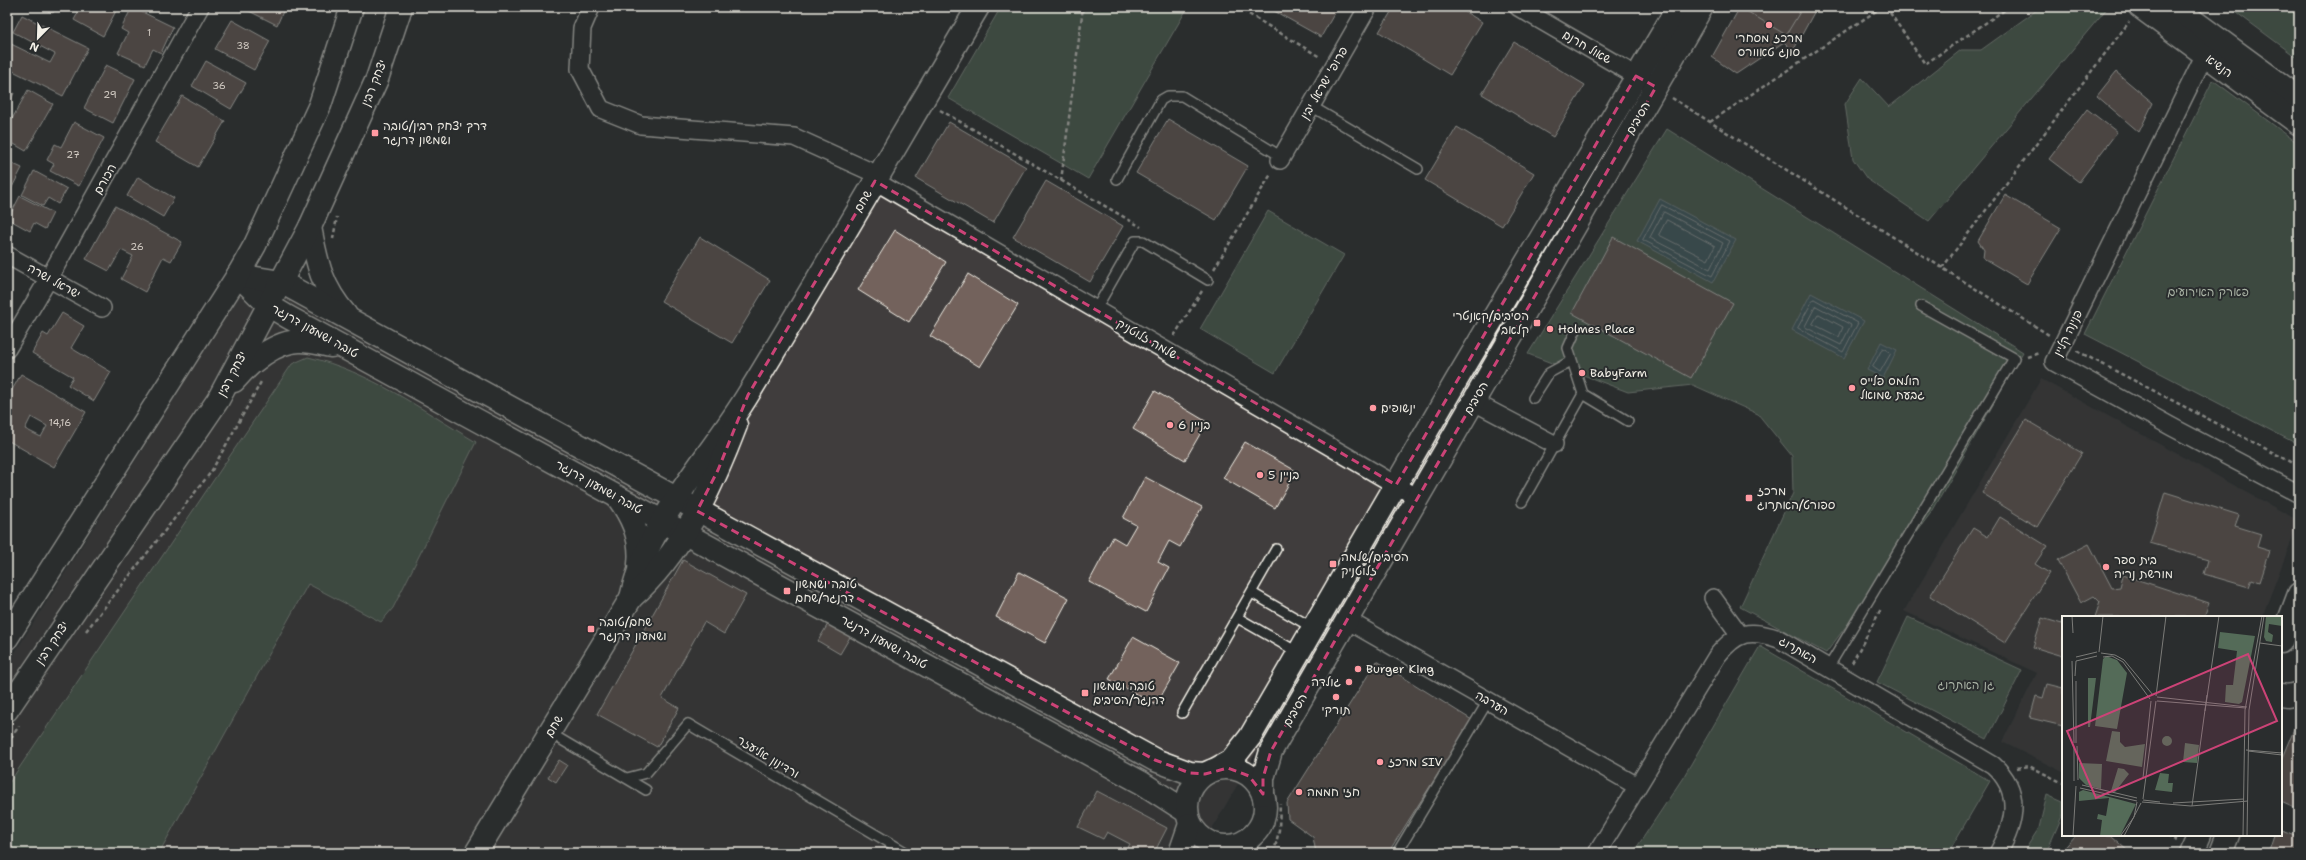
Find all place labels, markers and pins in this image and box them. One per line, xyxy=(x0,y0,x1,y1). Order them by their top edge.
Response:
marker: מרכז מסחרי סונג טאוורס xyxy=(1764,20,1774,30)
place label: מרכז מסחרי סונג טאוורס xyxy=(1735,30,1803,60)
place label: דרך יצחק רבין/טובה ושמשון דרנגר xyxy=(383,118,487,148)
marker: דרך יצחק רבין/טובה ושמשון דרנגר xyxy=(370,128,380,138)
place label: הסיבים/קאנטרי קלאב xyxy=(1452,308,1529,338)
marker: הסיבים/קאנטרי קלאב xyxy=(1532,318,1542,328)
place label: Holmes Place xyxy=(1558,321,1635,337)
marker: Holmes Place xyxy=(1545,324,1555,334)
place label: BabyFarm xyxy=(1590,365,1647,381)
marker: BabyFarm xyxy=(1577,368,1587,378)
place label: הולמס פלייס גבעת שמואל xyxy=(1860,373,1925,403)
marker: הולמס פלייס גבעת שמואל xyxy=(1847,383,1857,393)
place label: ינשופים xyxy=(1381,400,1416,416)
marker: ינשופים xyxy=(1368,403,1378,413)
place label: בניין 6 xyxy=(1178,417,1210,433)
marker: בניין 6 xyxy=(1165,420,1175,430)
place label: בניין 5 xyxy=(1268,467,1299,483)
marker: בניין 5 xyxy=(1255,470,1265,480)
place label: מרכז ספורט/האתרוג xyxy=(1757,483,1836,513)
marker: מרכז ספורט/האתרוג xyxy=(1744,493,1754,503)
place label: הסיבים/שלמה זלוטניק xyxy=(1341,549,1409,579)
place label: בית ספר מורשת נריה xyxy=(2114,552,2173,582)
marker: הסיבים/שלמה זלוטניק xyxy=(1328,559,1338,569)
marker: בית ספר מורשת נריה xyxy=(2101,562,2111,572)
place label: טובה ושמשון דרנגר/שחם xyxy=(795,576,857,606)
marker: טובה ושמשון דרנגר/שחם xyxy=(782,586,792,596)
place label: שחם/טובה ושמעון דרנגר xyxy=(599,614,666,644)
marker: שחם/טובה ושמעון דרנגר xyxy=(586,624,596,634)
place label: Burger King xyxy=(1366,661,1434,677)
marker: Burger King xyxy=(1353,664,1363,674)
place label: גולדה xyxy=(1311,674,1341,690)
marker: גולדה xyxy=(1344,677,1354,687)
place label: טובה ושמשון דרנגר/הסיבים xyxy=(1093,678,1165,708)
marker: טובה ושמשון דרנגר/הסיבים xyxy=(1080,688,1090,698)
marker: תורקי xyxy=(1331,692,1341,702)
place label: תורקי xyxy=(1322,702,1350,718)
place label: מרכז SIV xyxy=(1388,754,1443,770)
marker: מרכז SIV xyxy=(1375,757,1385,767)
place label: חזי חממה xyxy=(1307,784,1360,800)
marker: חזי חממה xyxy=(1294,787,1304,797)

